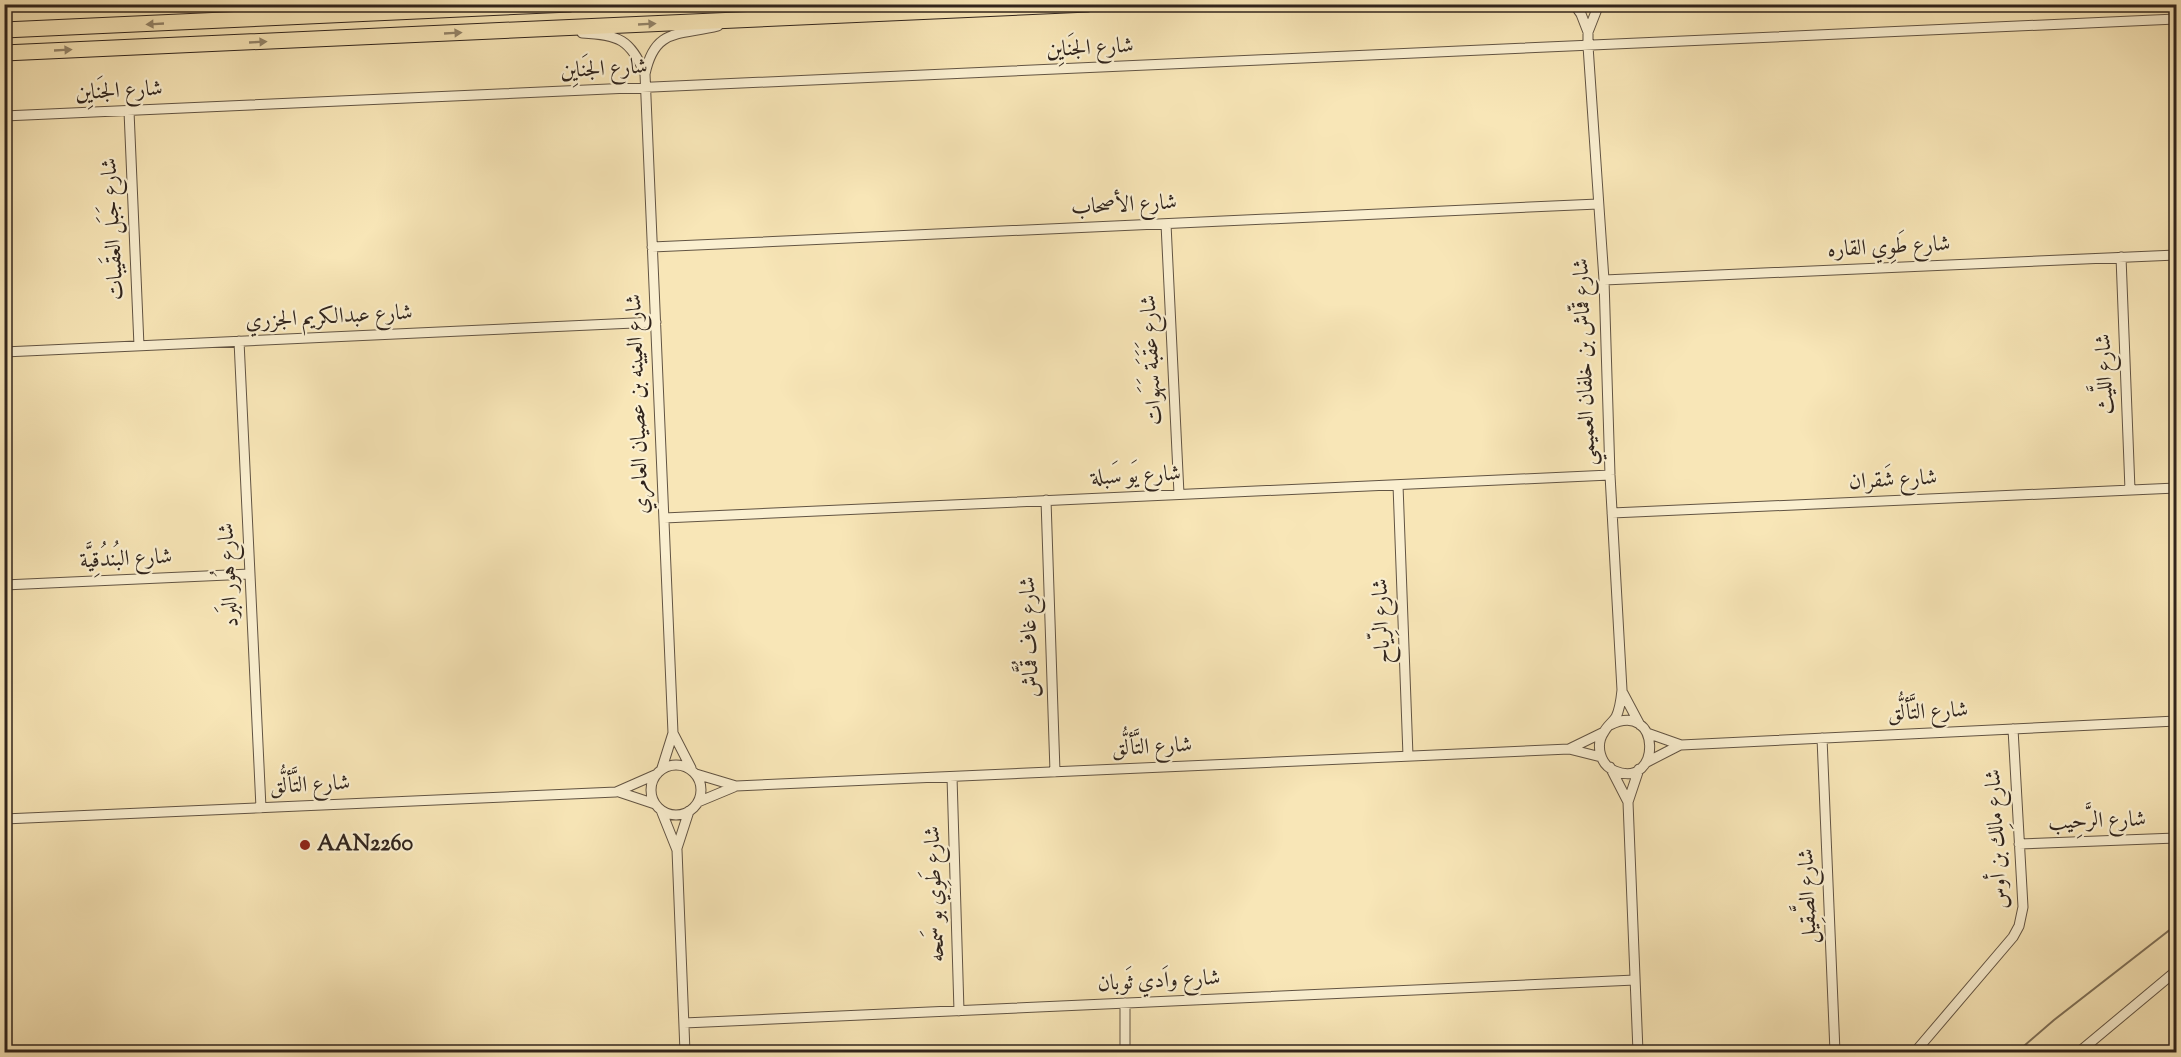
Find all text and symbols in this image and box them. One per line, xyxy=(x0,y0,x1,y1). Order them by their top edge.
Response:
one-way arrow xyxy=(146,19,165,28)
one-way arrow xyxy=(638,20,657,29)
one-way arrow xyxy=(443,28,462,38)
street label: شارع الجَنايِن xyxy=(1045,29,1135,67)
one-way arrow xyxy=(248,37,267,46)
one-way arrow xyxy=(53,46,72,55)
street label: شارع الجَنايِن xyxy=(559,50,649,88)
street label: شارع الجَنايِن xyxy=(74,72,164,110)
street label: شارع جَبَل العقَيبات xyxy=(92,157,134,301)
street label: شارع الأصحاب xyxy=(1070,185,1178,225)
street label: شارع طَوِي القاره xyxy=(1826,227,1951,267)
street label: شارع قمّاش بن خلفان العميمي xyxy=(1564,258,1608,466)
street label: شارع العيينه بن عصيان العامري xyxy=(619,293,659,515)
street label: شارع عَقَبَة سَهَوات xyxy=(1132,294,1172,426)
street label: شارع عبدالكريم الجزري xyxy=(244,298,414,339)
street label: شارع اللَّيث xyxy=(2083,333,2123,415)
street label: شارع يَو سَبلة xyxy=(1089,457,1182,495)
street label: شارع شَقران xyxy=(1848,461,1938,499)
street label: شارع هُور البَرد xyxy=(206,522,249,628)
street label: شارع البُندُقِيَّة xyxy=(79,536,173,578)
street label: شارع غاف قُمَّاش xyxy=(1008,576,1049,698)
street label: شارع الرِّياح xyxy=(1364,578,1401,664)
street label: شارع التَّألُّق xyxy=(1887,687,1969,731)
street label: شارع التَّألُّق xyxy=(1111,722,1193,766)
street label: شارع التَّألُّق xyxy=(269,760,351,804)
street label: شارع مالِك بن أوس xyxy=(1976,768,2018,910)
street label: شارع الرَّحِيب xyxy=(2047,799,2147,840)
street label: شارع طَوِي بو سَمحه xyxy=(916,825,954,963)
place label: AAN2260 xyxy=(317,829,414,861)
marker: AAN2260 xyxy=(298,838,312,852)
street label: شارع الصَّقِيل xyxy=(1786,848,1827,944)
street label: شارع واَدي ثَوبان xyxy=(1097,961,1221,1001)

